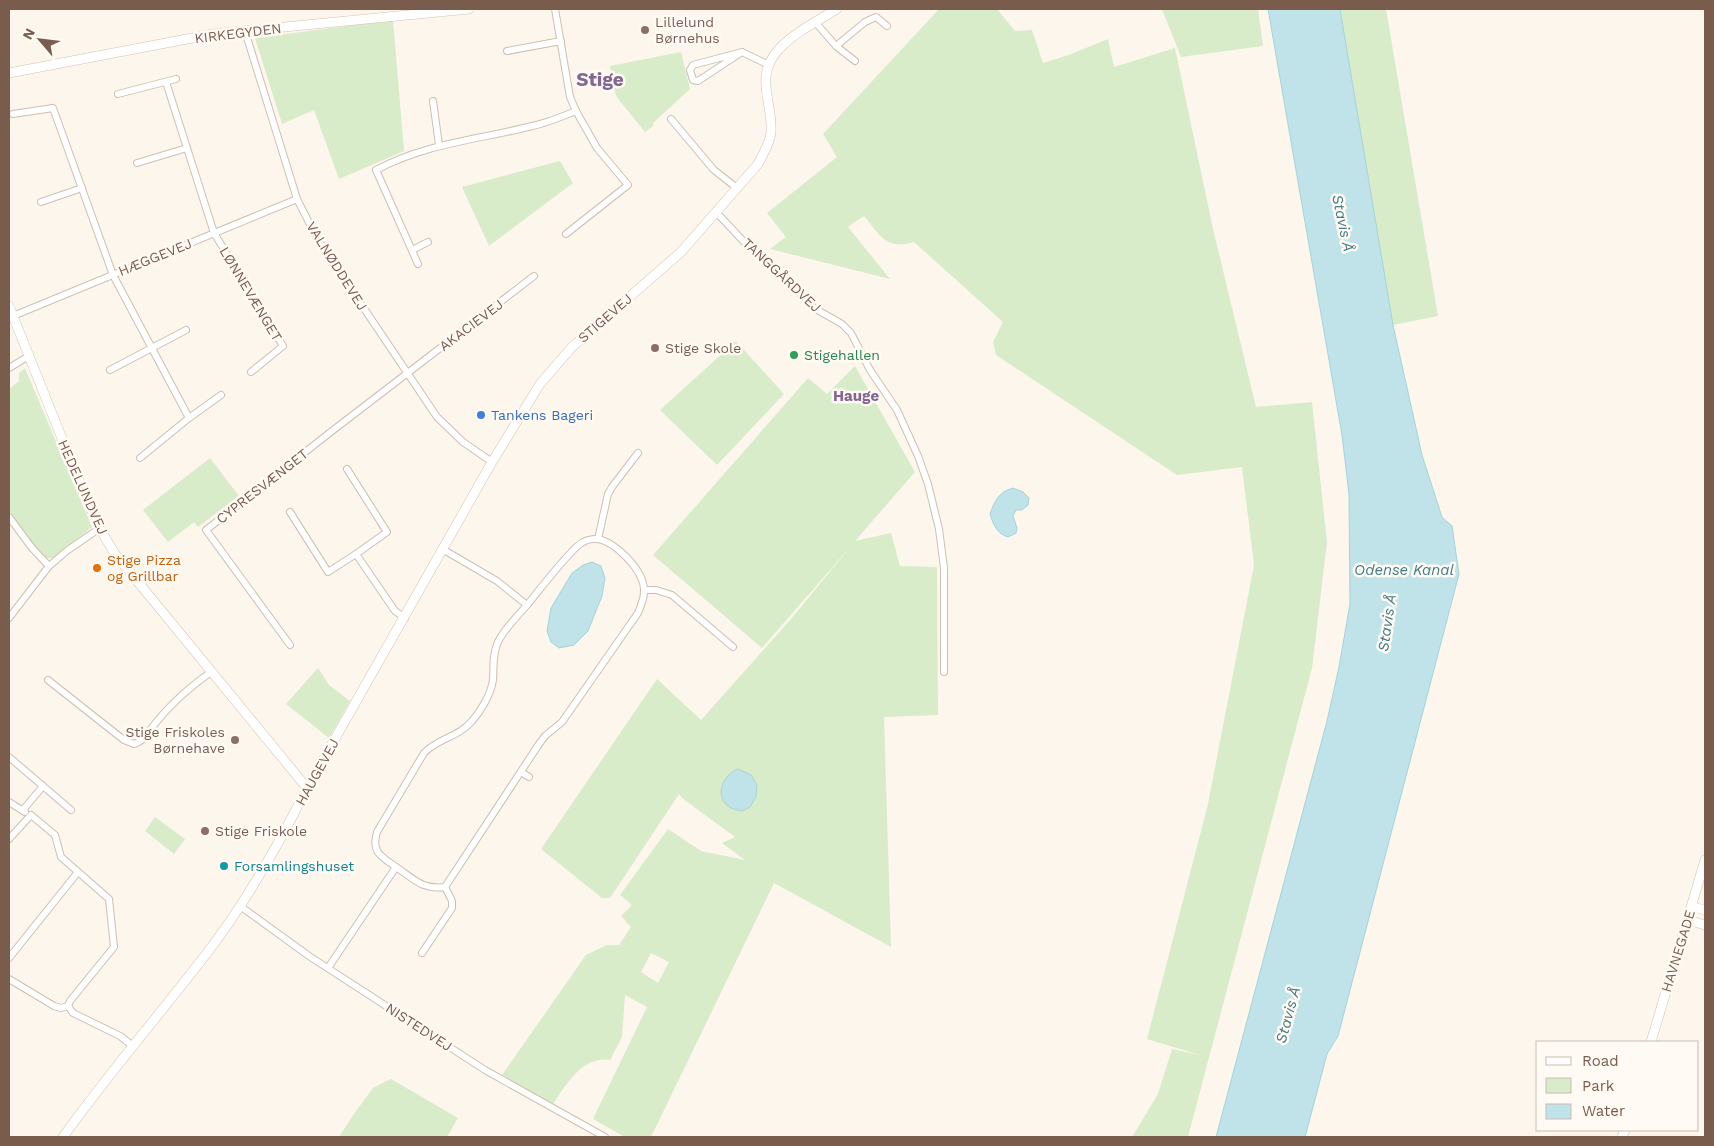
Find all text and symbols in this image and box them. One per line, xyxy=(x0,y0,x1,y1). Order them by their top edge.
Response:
place label: Lillelund Børnehus xyxy=(655,14,720,46)
north arrow xyxy=(15,15,65,65)
street label: KIRKEGYDEN xyxy=(194,20,282,46)
marker: Lillelund Børnehus xyxy=(639,24,651,36)
text: N xyxy=(19,26,38,42)
district label: Stige xyxy=(576,68,624,91)
water label: Stavis Å xyxy=(1328,193,1358,253)
street label: VALNØDDEVEJ xyxy=(303,219,371,313)
street label: HÆGGEVEJ xyxy=(116,235,194,279)
street label: TANGGÅRDVEJ xyxy=(740,235,824,315)
street label: LØNNEVÆNGET xyxy=(217,244,286,345)
street label: STIGEVEJ xyxy=(575,290,635,346)
street label: AKACIEVEJ xyxy=(436,296,506,354)
place label: Stige Skole xyxy=(665,340,741,356)
marker: Stige Skole xyxy=(649,342,661,354)
place label: Stigehallen xyxy=(804,347,880,363)
marker: Stigehallen xyxy=(788,349,800,361)
district label: Hauge xyxy=(833,387,879,405)
place label: Tankens Bageri xyxy=(491,407,593,423)
marker: Tankens Bageri xyxy=(475,409,487,421)
street label: HEDELUNDVEJ xyxy=(55,437,111,537)
street label: CYPRESVÆNGET xyxy=(213,445,312,527)
place label: Stige Pizza og Grillbar xyxy=(107,552,181,584)
water label: Odense Kanal xyxy=(1354,561,1454,579)
marker: Stige Pizza og Grillbar xyxy=(91,562,103,574)
water label: Stavis Å xyxy=(1374,593,1400,653)
place label: Stige Friskoles Børnehave xyxy=(126,724,225,756)
marker: Stige Friskoles Børnehave xyxy=(229,734,241,746)
street label: HAUGEVEJ xyxy=(292,736,342,808)
place label: Stige Friskole xyxy=(215,823,307,839)
marker: Stige Friskole xyxy=(199,825,211,837)
place label: Forsamlingshuset xyxy=(234,858,354,874)
marker: Forsamlingshuset xyxy=(218,860,230,872)
street label: HAVNEGADE xyxy=(1658,908,1698,994)
water label: Stavis Å xyxy=(1272,985,1304,1045)
street label: NISTEDVEJ xyxy=(383,1000,455,1054)
legend xyxy=(1536,1041,1699,1131)
text: Road xyxy=(1582,1052,1619,1070)
text: Park xyxy=(1582,1077,1615,1095)
text: Water xyxy=(1582,1102,1625,1120)

